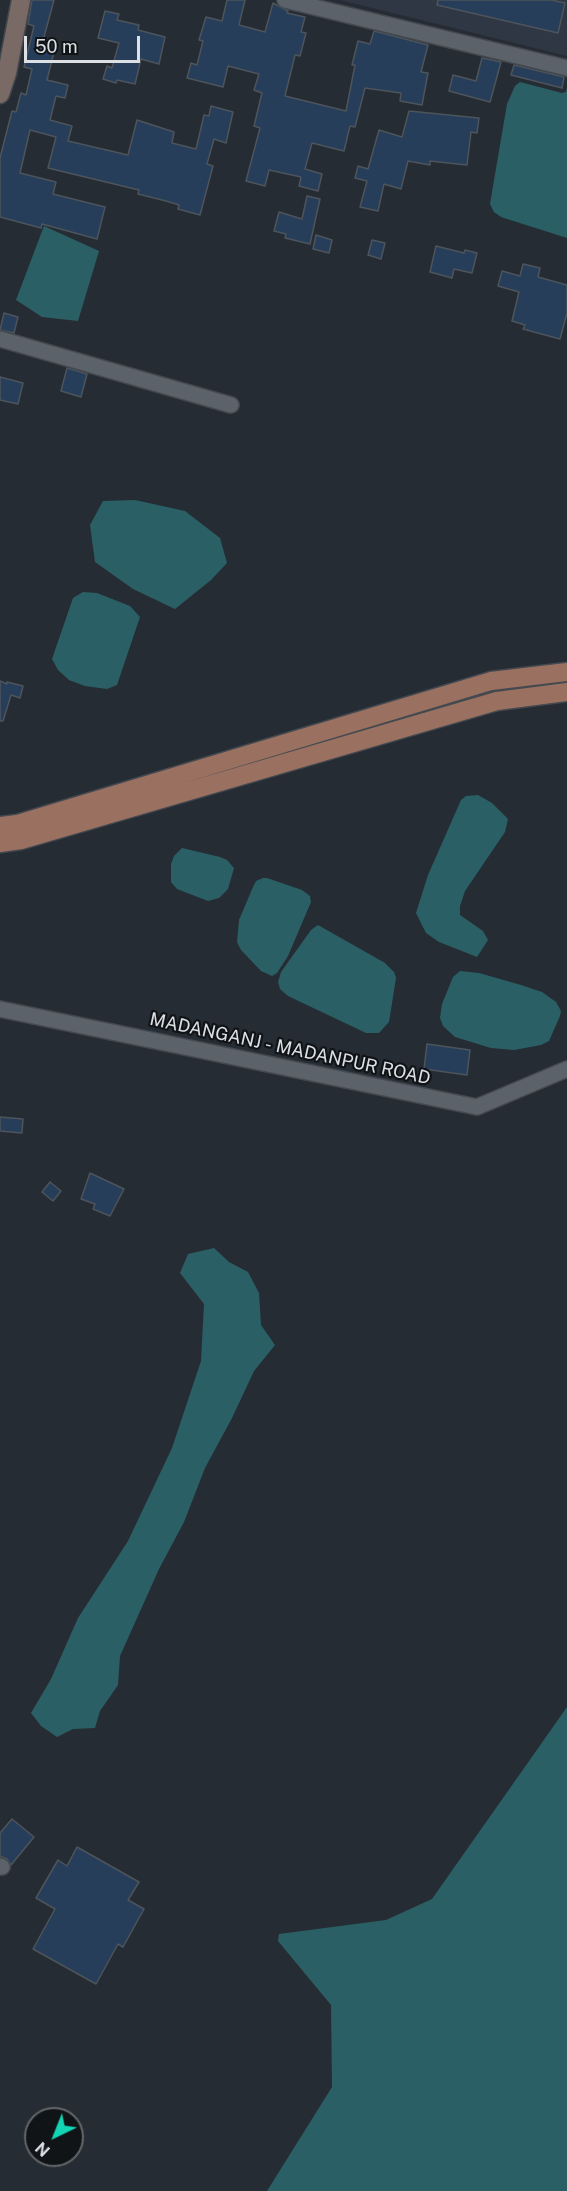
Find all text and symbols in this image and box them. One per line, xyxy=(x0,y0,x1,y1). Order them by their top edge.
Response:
scale bar xyxy=(27,24,142,62)
text: 50 m xyxy=(35,36,78,57)
street label: MADANGANJ - MADANPUR ROAD xyxy=(148,1009,432,1089)
north arrow xyxy=(24,2107,84,2167)
text: N xyxy=(32,2138,54,2160)

